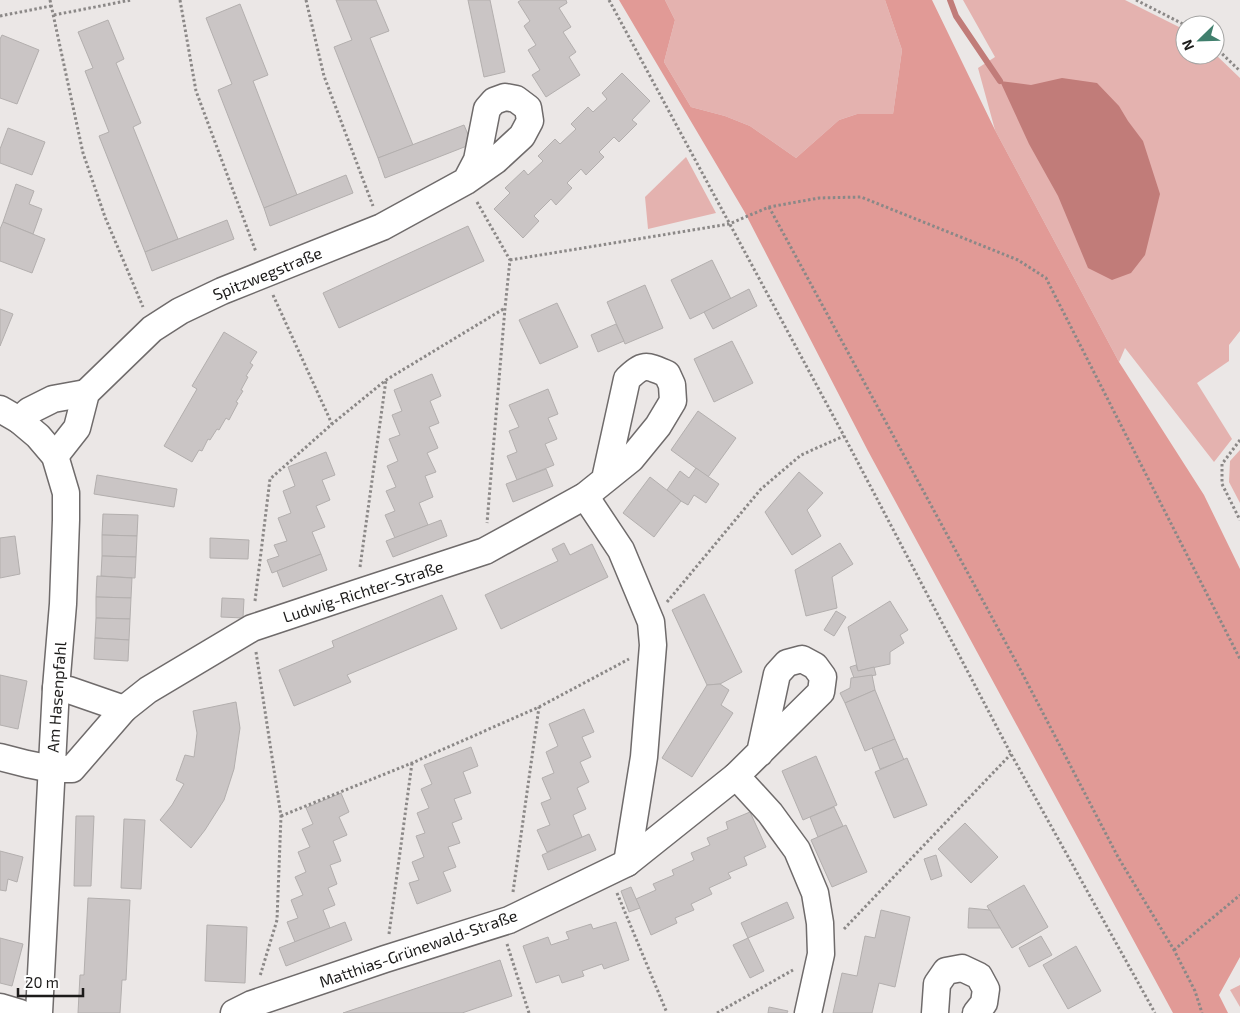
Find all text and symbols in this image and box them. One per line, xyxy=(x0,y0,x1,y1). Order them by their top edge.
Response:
north arrow xyxy=(1175,15,1225,65)
text: N xyxy=(1178,37,1197,53)
street label: Spitzwegstraße xyxy=(210,242,324,304)
street label: Ludwig-Richter-Straße xyxy=(280,556,446,626)
street label: Am Hasenpfahl xyxy=(43,641,69,753)
street label: Matthias-Grünewald-Straße xyxy=(316,905,520,991)
scale bar xyxy=(18,966,82,998)
text: 20 m xyxy=(25,973,59,991)

